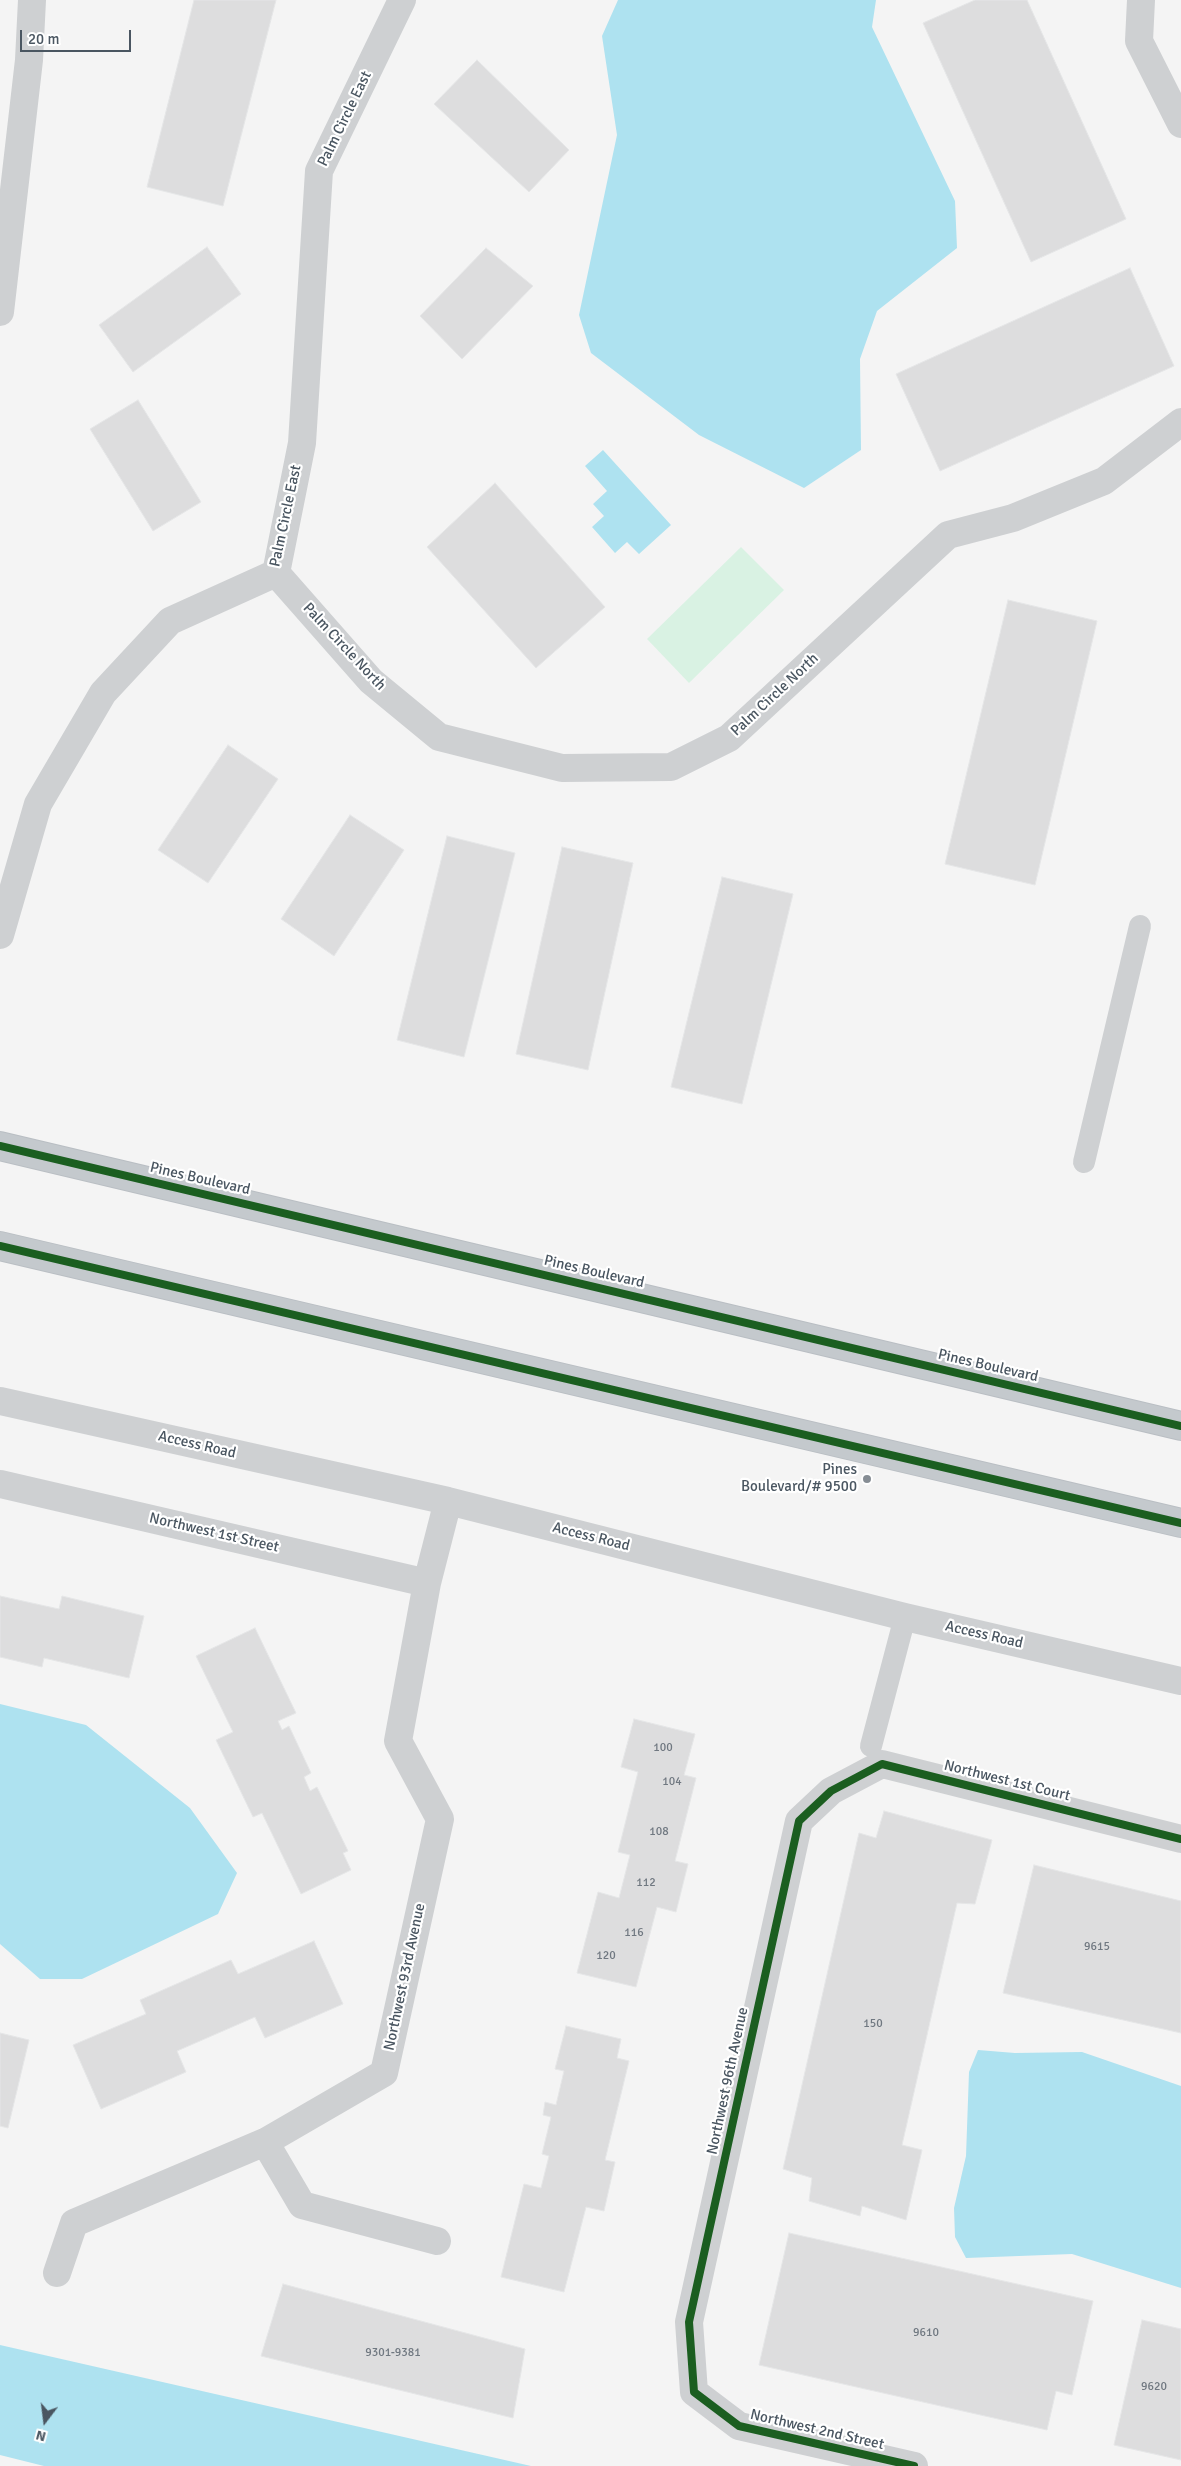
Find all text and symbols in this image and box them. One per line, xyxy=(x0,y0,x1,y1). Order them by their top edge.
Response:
scale bar xyxy=(22,20,134,52)
text: 20 m xyxy=(28,30,59,48)
street label: Palm Circle East xyxy=(314,68,376,170)
street label: Palm Circle East xyxy=(266,463,306,569)
street label: Palm Circle North xyxy=(299,599,389,695)
street label: Palm Circle North xyxy=(727,650,823,740)
street label: Pines Boulevard xyxy=(148,1159,252,1199)
street label: Pines Boulevard xyxy=(542,1252,646,1292)
street label: Pines Boulevard xyxy=(936,1346,1040,1386)
street label: Access Road xyxy=(156,1427,238,1463)
place label: Pines Boulevard/# 9500 xyxy=(741,1461,857,1496)
marker: Pines Boulevard/# 9500 xyxy=(861,1473,873,1485)
street label: Northwest 1st Street xyxy=(147,1509,281,1557)
street label: Access Road xyxy=(550,1519,632,1555)
street label: Access Road xyxy=(943,1617,1025,1653)
house number: 100 xyxy=(653,1741,673,1755)
street label: Northwest 1st Court xyxy=(942,1757,1072,1805)
house number: 104 xyxy=(662,1775,682,1789)
house number: 108 xyxy=(649,1825,669,1839)
house number: 112 xyxy=(636,1876,656,1890)
street label: Northwest 93rd Avenue xyxy=(381,1902,429,2052)
house number: 116 xyxy=(624,1926,644,1940)
house number: 9615 xyxy=(1084,1940,1110,1954)
house number: 120 xyxy=(596,1949,616,1963)
street label: Northwest 96th Avenue xyxy=(704,2006,752,2156)
house number: 150 xyxy=(863,2017,883,2031)
house number: 9610 xyxy=(913,2326,939,2340)
house number: 9301-9381 xyxy=(365,2346,421,2360)
house number: 9620 xyxy=(1141,2380,1167,2394)
north arrow xyxy=(20,2396,70,2446)
street label: Northwest 2nd Street xyxy=(748,2406,886,2454)
text: N xyxy=(34,2426,48,2445)

